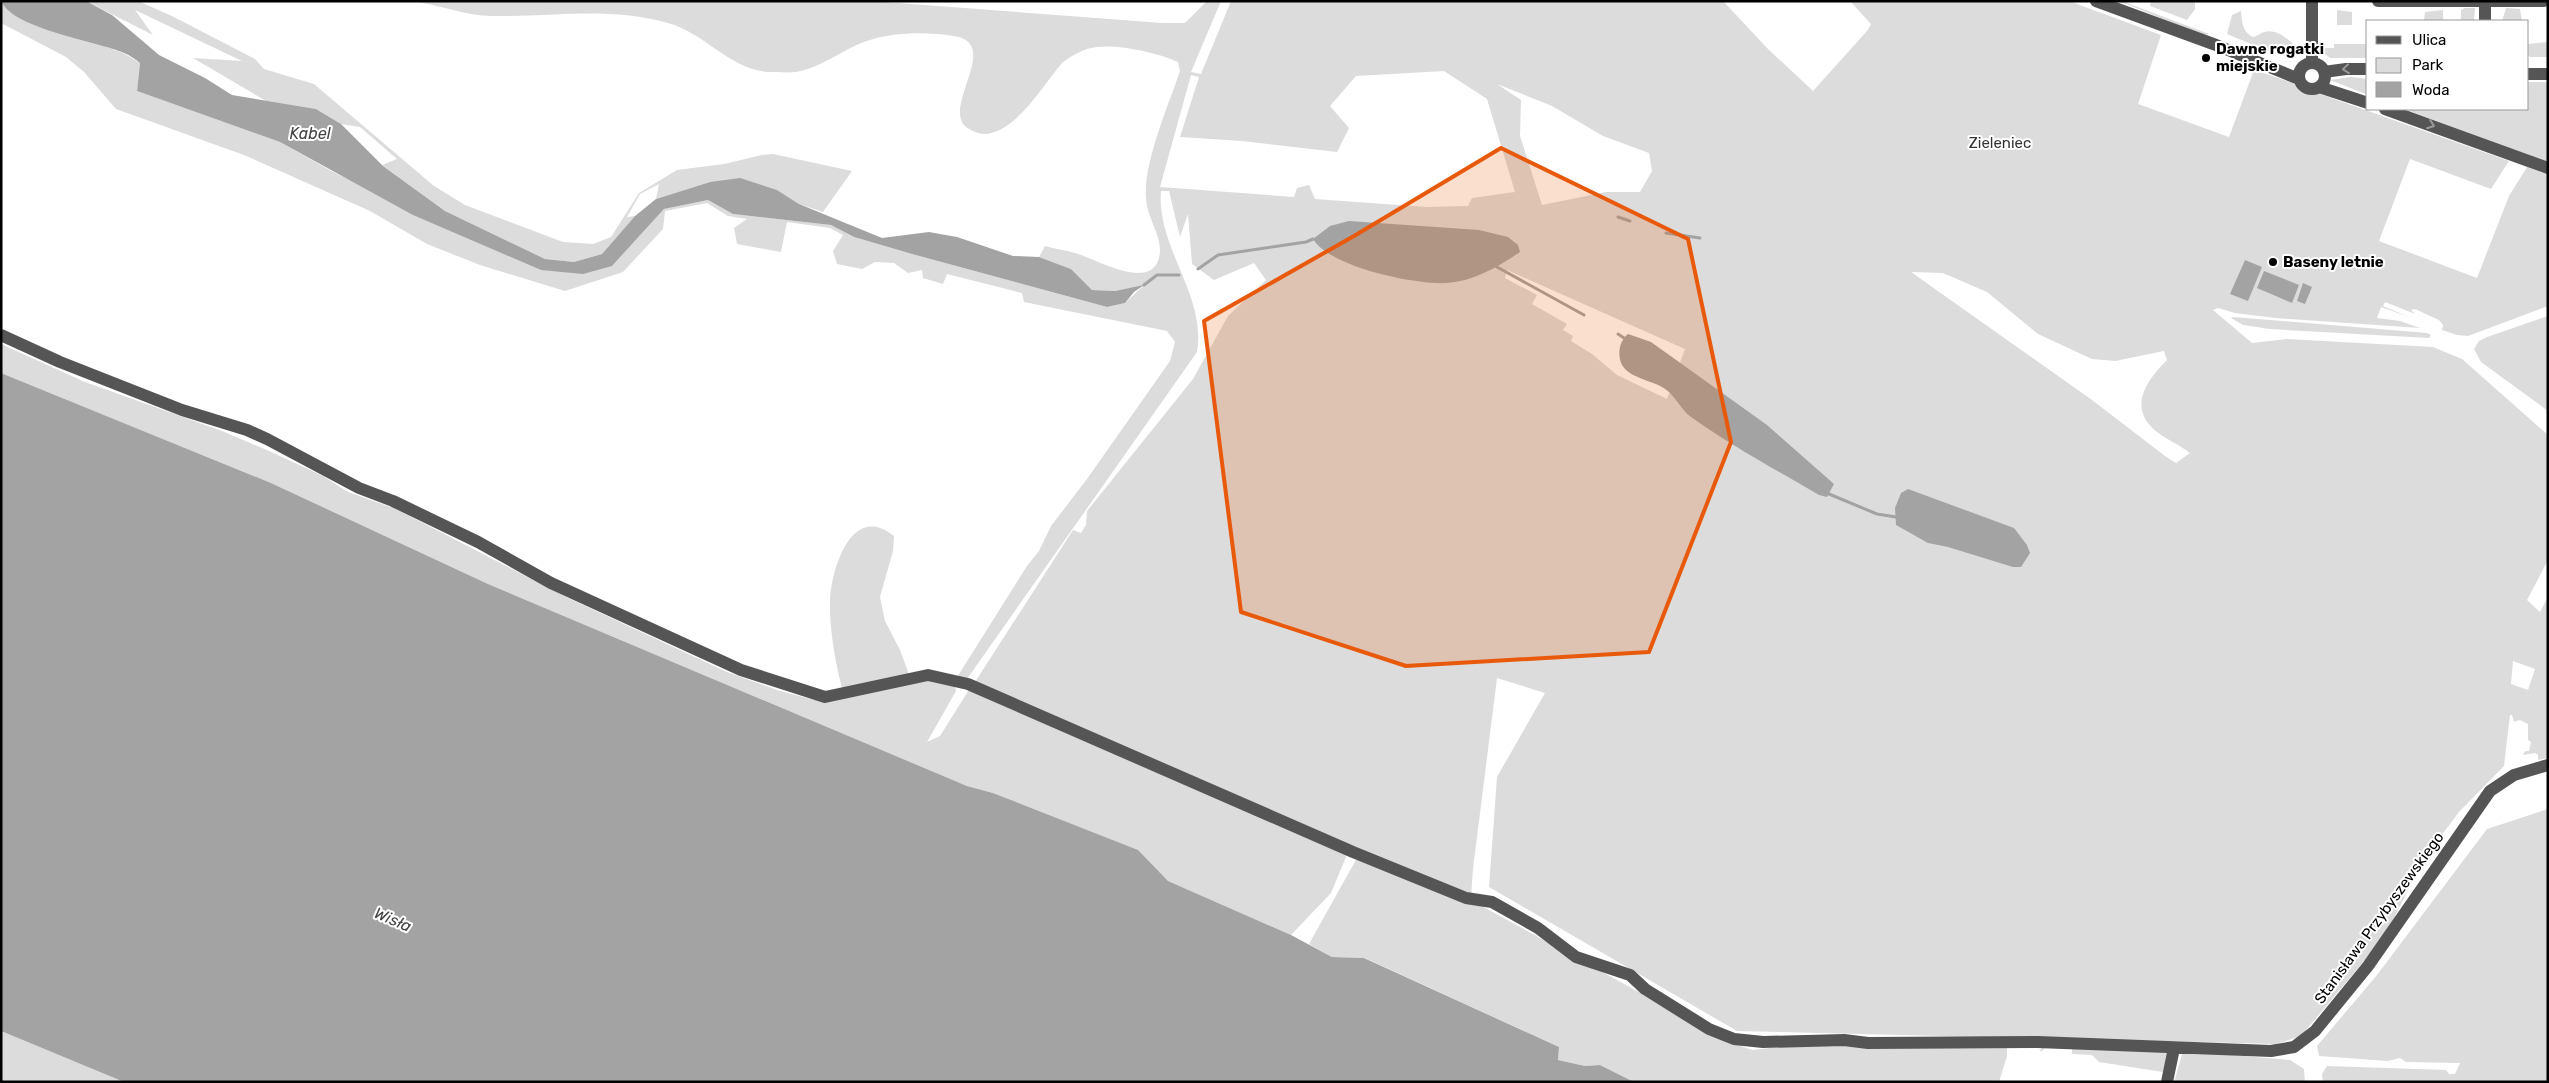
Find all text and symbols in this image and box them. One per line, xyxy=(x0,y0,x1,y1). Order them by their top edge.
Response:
legend xyxy=(2366,20,2529,110)
text: Ulica xyxy=(2412,31,2446,49)
place label: Dawne rogatki miejskie xyxy=(2216,40,2324,75)
marker: Dawne rogatki miejskie xyxy=(2200,52,2212,64)
text: Park xyxy=(2412,56,2443,74)
one-way arrow xyxy=(2342,63,2350,74)
text: Woda xyxy=(2412,81,2450,99)
one-way arrow xyxy=(2426,119,2435,129)
water label: Kabel xyxy=(289,124,332,143)
park label: Zieleniec xyxy=(1969,134,2031,152)
place label: Baseny letnie xyxy=(2283,253,2384,271)
marker: Baseny letnie xyxy=(2267,256,2279,268)
street label: Stanisława Przybyszewskiego xyxy=(2311,829,2447,1007)
water label: Wisła xyxy=(371,903,414,936)

